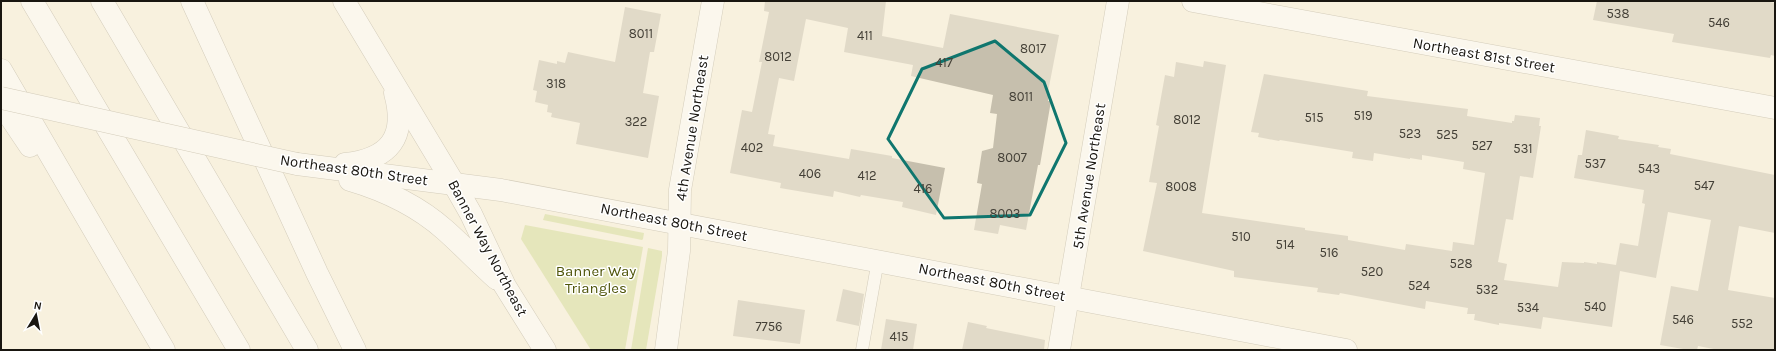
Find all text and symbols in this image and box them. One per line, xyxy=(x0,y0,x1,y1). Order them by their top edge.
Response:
house number: 538 xyxy=(1606,6,1630,21)
house number: 546 xyxy=(1708,15,1730,30)
house number: 8011 xyxy=(629,26,653,41)
house number: 411 xyxy=(857,28,873,43)
street label: Northeast 81st Street xyxy=(1412,34,1557,76)
house number: 8017 xyxy=(1020,41,1046,56)
house number: 8012 xyxy=(764,49,792,64)
street label: 4th Avenue Northeast xyxy=(672,53,712,202)
house number: 417 xyxy=(935,55,953,70)
house number: 318 xyxy=(546,76,566,91)
house number: 8011 xyxy=(1009,89,1033,104)
street label: 5th Avenue Northeast xyxy=(1069,101,1109,250)
house number: 519 xyxy=(1353,108,1373,123)
house number: 515 xyxy=(1305,110,1323,125)
house number: 8012 xyxy=(1173,112,1201,127)
house number: 322 xyxy=(625,114,647,129)
house number: 523 xyxy=(1399,126,1421,141)
house number: 525 xyxy=(1436,127,1458,142)
house number: 527 xyxy=(1472,138,1492,153)
house number: 402 xyxy=(741,140,763,155)
house number: 531 xyxy=(1513,141,1533,156)
house number: 8007 xyxy=(997,150,1027,165)
street label: Northeast 80th Street xyxy=(279,151,429,189)
house number: 537 xyxy=(1584,156,1606,171)
house number: 543 xyxy=(1638,161,1660,176)
house number: 406 xyxy=(799,166,821,181)
house number: 412 xyxy=(857,168,877,183)
street label: Banner Way Northeast xyxy=(444,177,532,320)
house number: 547 xyxy=(1694,178,1714,193)
house number: 8008 xyxy=(1165,179,1197,194)
house number: 416 xyxy=(914,181,933,196)
street label: Northeast 80th Street xyxy=(599,199,749,245)
house number: 8003 xyxy=(989,206,1021,221)
house number: 510 xyxy=(1231,229,1251,244)
house number: 514 xyxy=(1276,237,1294,252)
house number: 516 xyxy=(1319,245,1339,260)
house number: 528 xyxy=(1450,256,1472,271)
street label: Northeast 80th Street xyxy=(917,259,1067,305)
park label: Banner Way Triangles xyxy=(556,262,636,297)
house number: 520 xyxy=(1361,264,1384,279)
house number: 524 xyxy=(1408,278,1430,293)
house number: 532 xyxy=(1476,282,1498,297)
north arrow xyxy=(16,295,56,335)
text: N xyxy=(33,299,43,313)
house number: 540 xyxy=(1584,299,1606,314)
house number: 534 xyxy=(1517,300,1539,315)
house number: 546 xyxy=(1672,312,1694,327)
house number: 552 xyxy=(1731,316,1753,331)
house number: 7756 xyxy=(756,319,783,334)
house number: 415 xyxy=(890,329,908,344)

